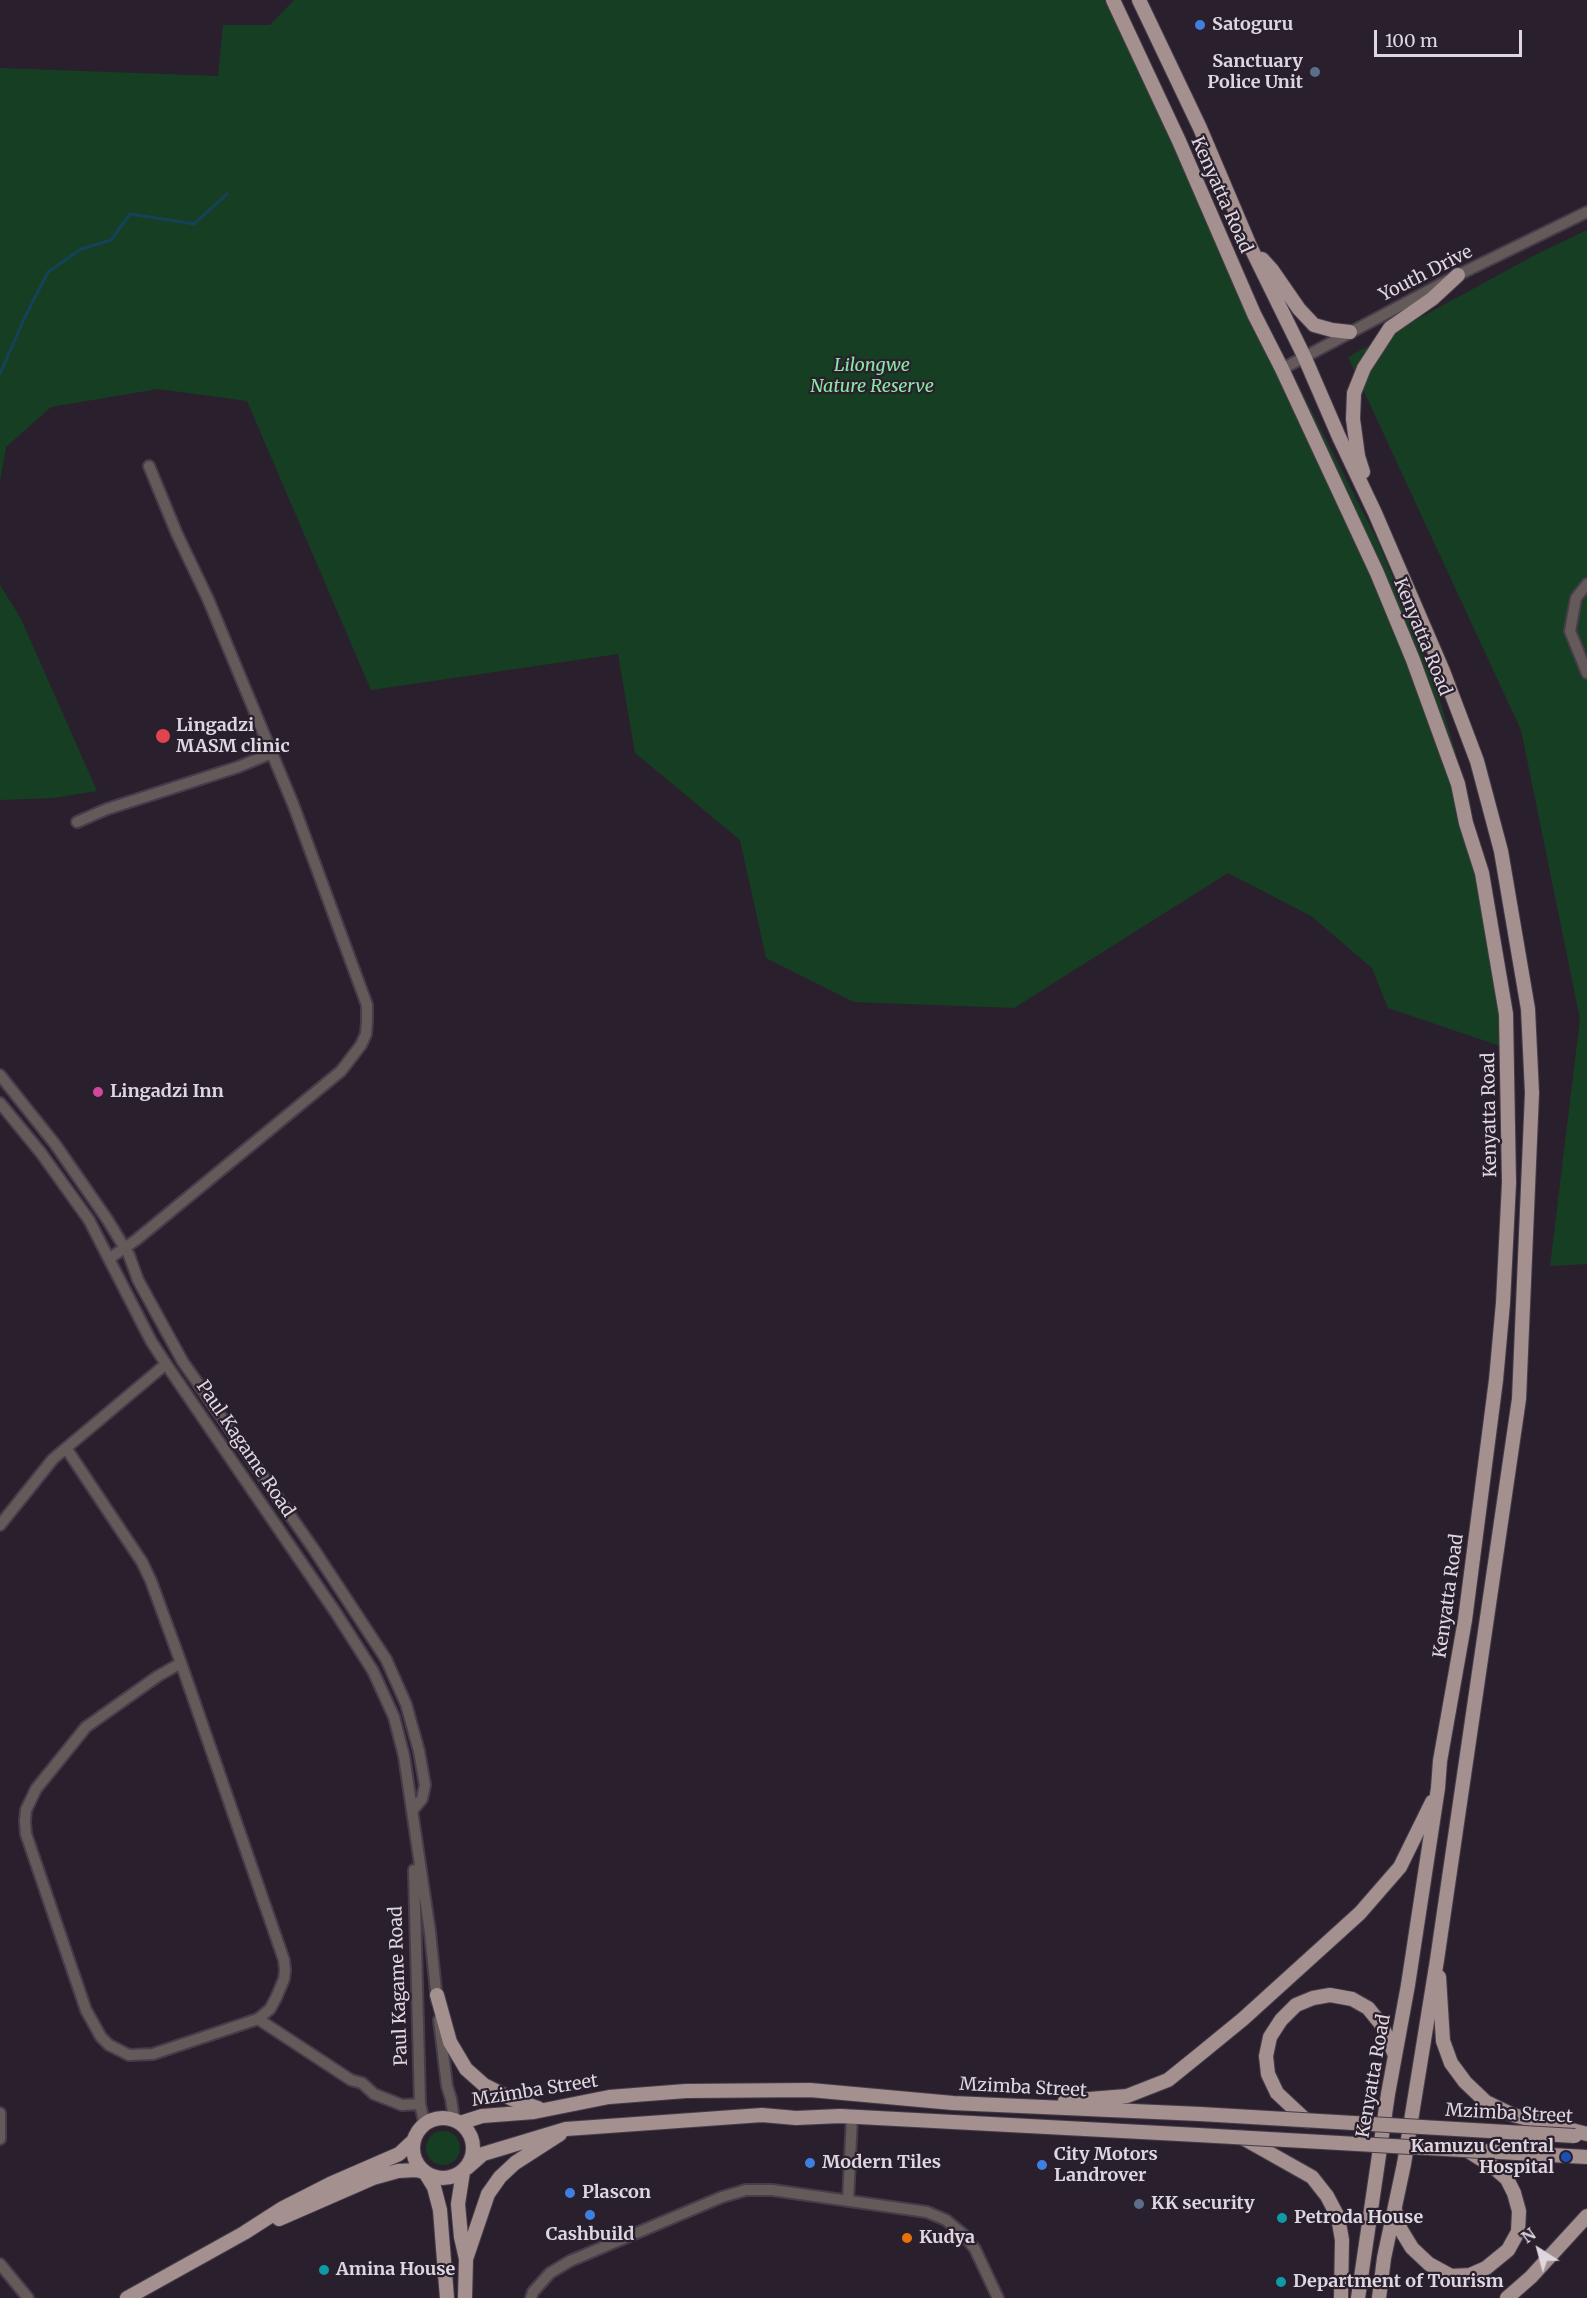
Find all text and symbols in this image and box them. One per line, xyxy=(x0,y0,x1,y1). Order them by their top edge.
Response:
place label: Satoguru xyxy=(1212,14,1293,36)
marker: Satoguru xyxy=(1193,18,1207,32)
scale bar xyxy=(1377,18,1526,56)
text: 100 m xyxy=(1385,29,1438,52)
place label: Sanctuary Police Unit xyxy=(1207,51,1303,94)
marker: Sanctuary Police Unit xyxy=(1308,65,1322,79)
street label: Kenyatta Road xyxy=(1186,133,1256,257)
street label: Youth Drive xyxy=(1376,241,1476,307)
park label: Lilongwe Nature Reserve xyxy=(810,355,934,398)
street label: Kenyatta Road xyxy=(1389,575,1455,699)
place label: Lingadzi MASM clinic xyxy=(176,715,290,758)
marker: Lingadzi MASM clinic xyxy=(154,727,172,745)
street label: Kenyatta Road xyxy=(1478,1052,1502,1178)
place label: Lingadzi Inn xyxy=(110,1081,224,1103)
marker: Lingadzi Inn xyxy=(91,1085,105,1099)
street label: Paul Kagame Road xyxy=(191,1377,299,1521)
street label: Kenyatta Road xyxy=(1430,1533,1468,1659)
street label: Paul Kagame Road xyxy=(385,1906,413,2066)
street label: Kenyatta Road xyxy=(1352,2013,1396,2139)
street label: Mzimba Street xyxy=(470,2070,600,2112)
street label: Mzimba Street xyxy=(959,2074,1087,2102)
street label: Mzimba Street xyxy=(1445,2100,1573,2128)
place label: Kamuzu Central Hospital xyxy=(1411,2136,1554,2178)
place label: City Motors Landrover xyxy=(1054,2144,1158,2186)
marker: Kamuzu Central Hospital xyxy=(1559,2150,1573,2164)
place label: Modern Tiles xyxy=(822,2152,941,2174)
marker: Modern Tiles xyxy=(803,2156,817,2170)
marker: City Motors Landrover xyxy=(1035,2158,1049,2172)
place label: Plascon xyxy=(582,2182,651,2204)
marker: Plascon xyxy=(563,2186,577,2200)
place label: KK security xyxy=(1151,2193,1255,2215)
marker: KK security xyxy=(1132,2197,1146,2211)
place label: Petroda House xyxy=(1294,2207,1423,2229)
marker: Cashbuild xyxy=(583,2208,597,2222)
marker: Petroda House xyxy=(1275,2211,1289,2225)
north arrow xyxy=(1509,2220,1569,2280)
place label: Cashbuild xyxy=(546,2224,634,2246)
text: N xyxy=(1517,2224,1539,2247)
place label: Kudya xyxy=(919,2227,975,2249)
marker: Kudya xyxy=(900,2231,914,2245)
place label: Amina House xyxy=(336,2259,455,2281)
marker: Amina House xyxy=(317,2263,331,2277)
place label: Department of Tourism xyxy=(1293,2271,1504,2293)
marker: Department of Tourism xyxy=(1274,2275,1288,2289)

